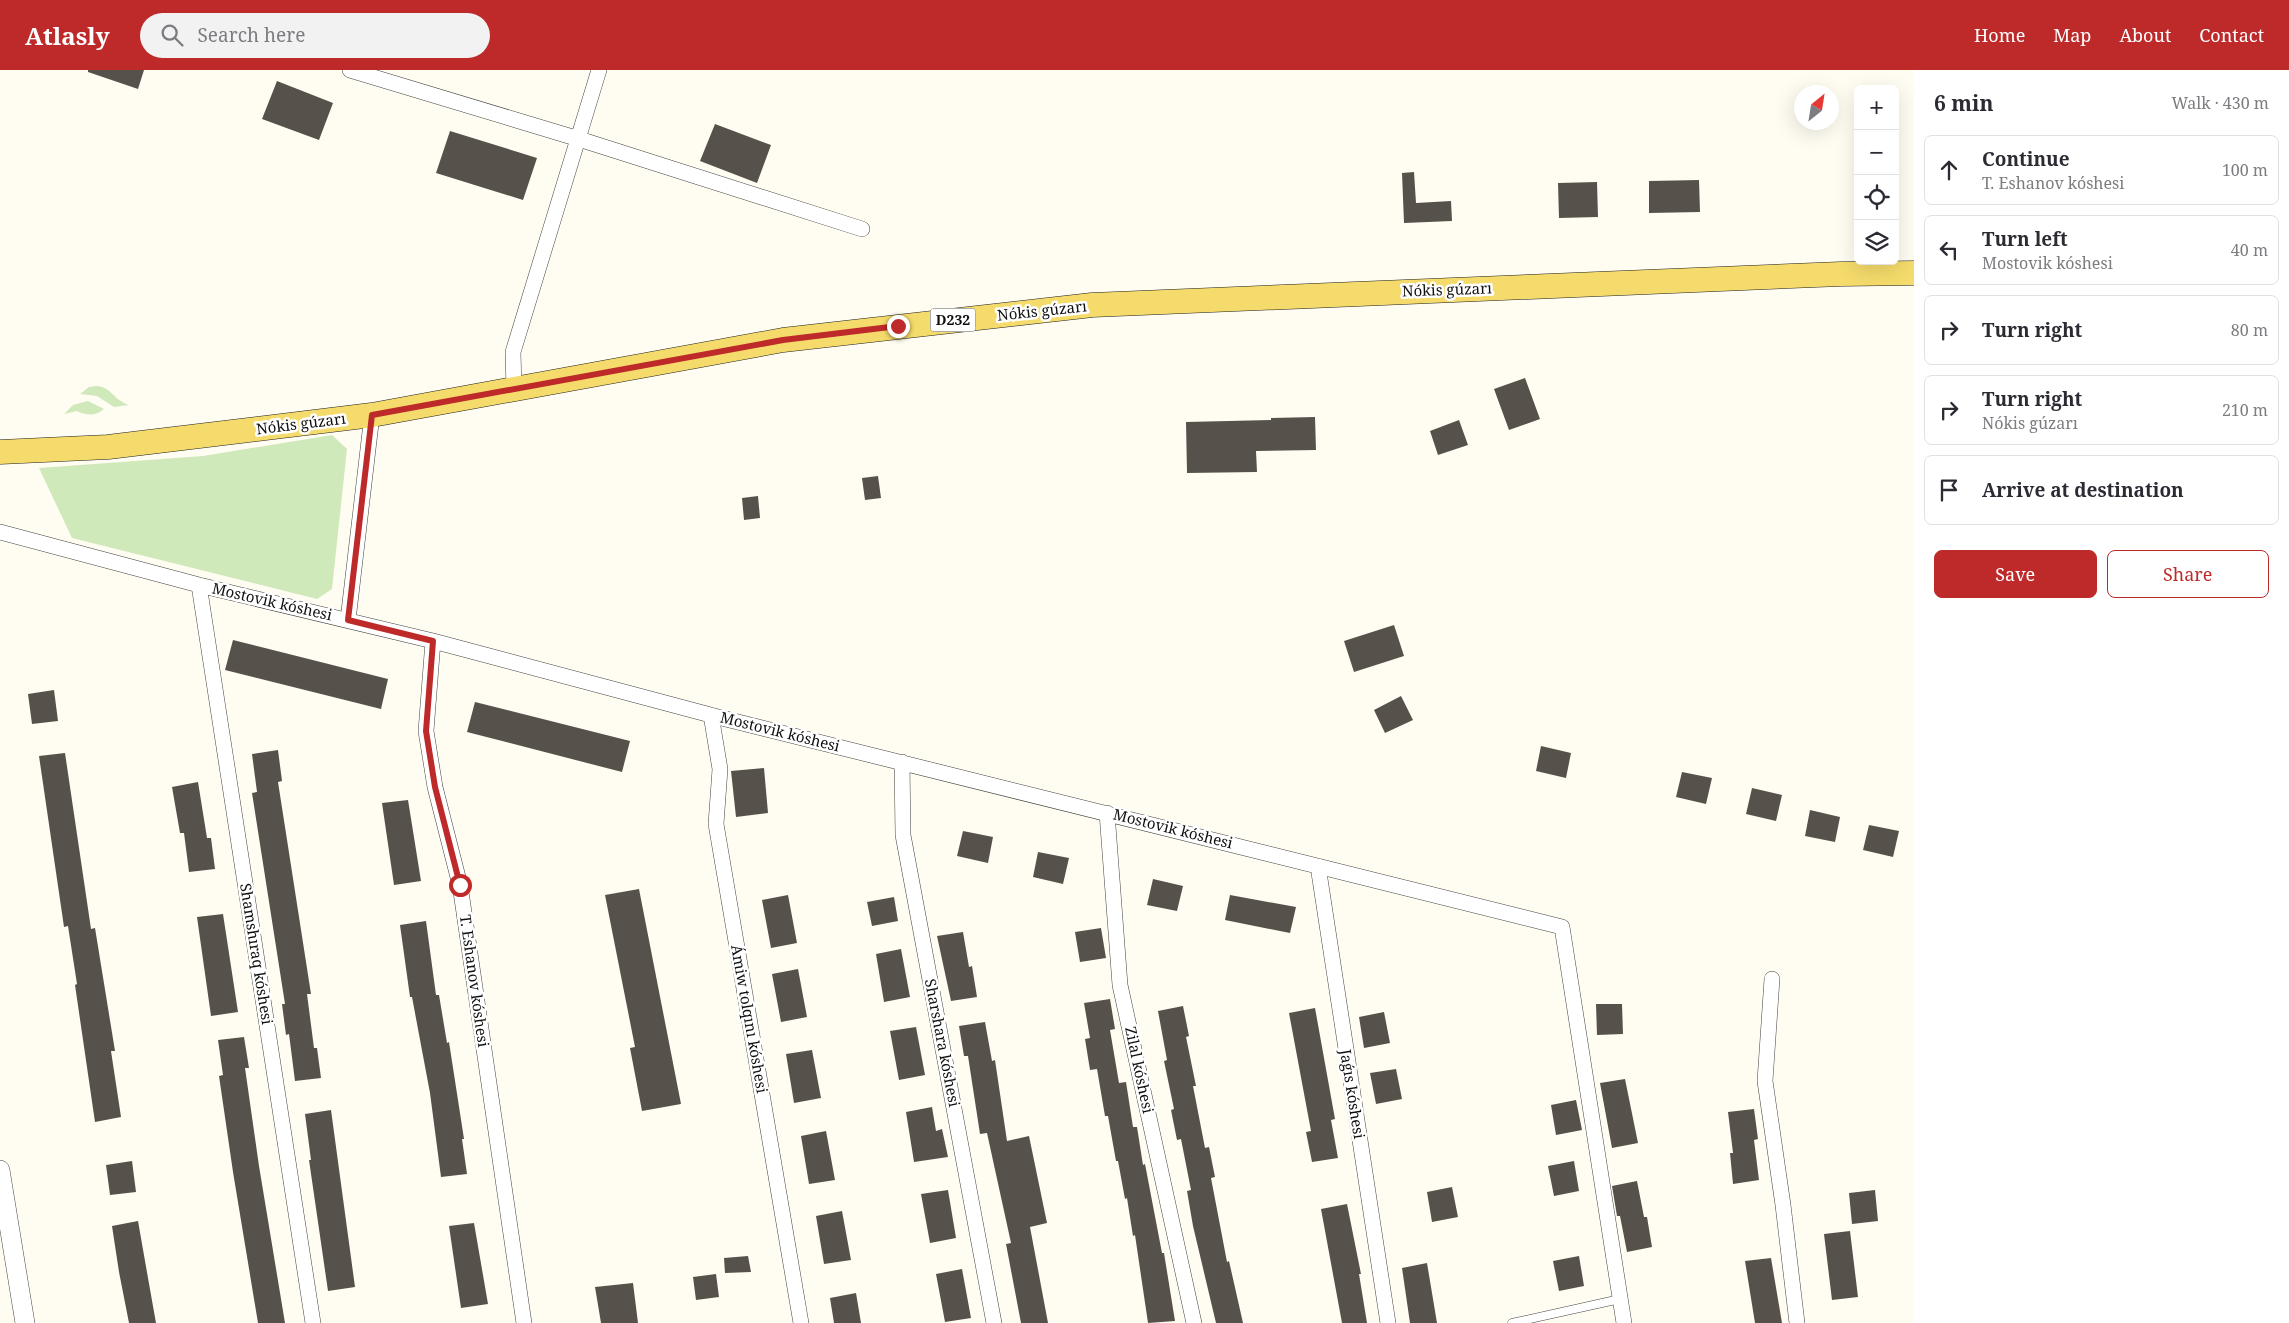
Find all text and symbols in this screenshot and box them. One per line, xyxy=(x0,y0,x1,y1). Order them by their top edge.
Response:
search box xyxy=(140,13,490,58)
text: Atlasly xyxy=(25,19,110,52)
icon: search xyxy=(158,21,186,49)
text: Search here xyxy=(198,22,305,48)
text: Home xyxy=(1974,23,2025,47)
text: Map xyxy=(2053,23,2091,47)
text: About xyxy=(2119,23,2171,47)
text: Contact xyxy=(2199,23,2264,47)
north arrow xyxy=(1794,85,1839,130)
map controls xyxy=(1854,85,1899,265)
button: + xyxy=(1854,85,1899,130)
text: 6 min xyxy=(1934,89,1993,117)
text: Walk · 430 m xyxy=(2172,92,2269,114)
button: − xyxy=(1854,130,1899,175)
text: Continue xyxy=(1982,146,2070,172)
icon: ahead xyxy=(1935,156,1963,184)
text: 100 m xyxy=(2222,159,2268,181)
text: T. Eshanov kóshesi xyxy=(1982,172,2124,194)
button: locate xyxy=(1854,175,1899,220)
button: layers xyxy=(1854,220,1899,265)
text: Turn left xyxy=(1982,226,2068,252)
icon: left xyxy=(1935,236,1963,264)
text: 40 m xyxy=(2231,239,2268,261)
text: Mostovik kóshesi xyxy=(1982,252,2113,274)
street label: Nókis gúzarı xyxy=(1402,277,1492,301)
street label: Nókis gúzarı xyxy=(996,295,1088,325)
road number: D232 xyxy=(930,308,976,332)
route end xyxy=(887,315,910,338)
icon: right xyxy=(1935,316,1963,344)
text: Turn right xyxy=(1982,317,2082,343)
text: 80 m xyxy=(2231,319,2268,341)
text: Turn right xyxy=(1982,386,2082,412)
icon: right xyxy=(1935,396,1963,424)
text: 210 m xyxy=(2222,399,2268,421)
street label: Nókis gúzarı xyxy=(255,408,347,438)
text: Nókis gúzarı xyxy=(1982,412,2078,434)
icon: arrive xyxy=(1935,476,1963,504)
text: Arrive at destination xyxy=(1982,477,2184,503)
button: Save xyxy=(1934,550,2097,598)
button: Share xyxy=(2107,550,2269,598)
street label: Mostovik kóshesi xyxy=(210,577,334,625)
street label: Mostovik kóshesi xyxy=(718,706,842,756)
street label: Mostovik kóshesi xyxy=(1111,803,1235,853)
route start xyxy=(449,874,472,897)
street label: Shamshıraq kóshesi xyxy=(236,882,278,1026)
street label: T. Eshanov kóshesi xyxy=(456,913,494,1049)
street label: Ámiw tolqını kóshesi xyxy=(727,943,773,1095)
street label: Sharshara kóshesi xyxy=(921,977,965,1109)
street label: Zilal kóshesi xyxy=(1121,1025,1159,1115)
street label: Jaǵıs kóshesi xyxy=(1336,1047,1370,1140)

